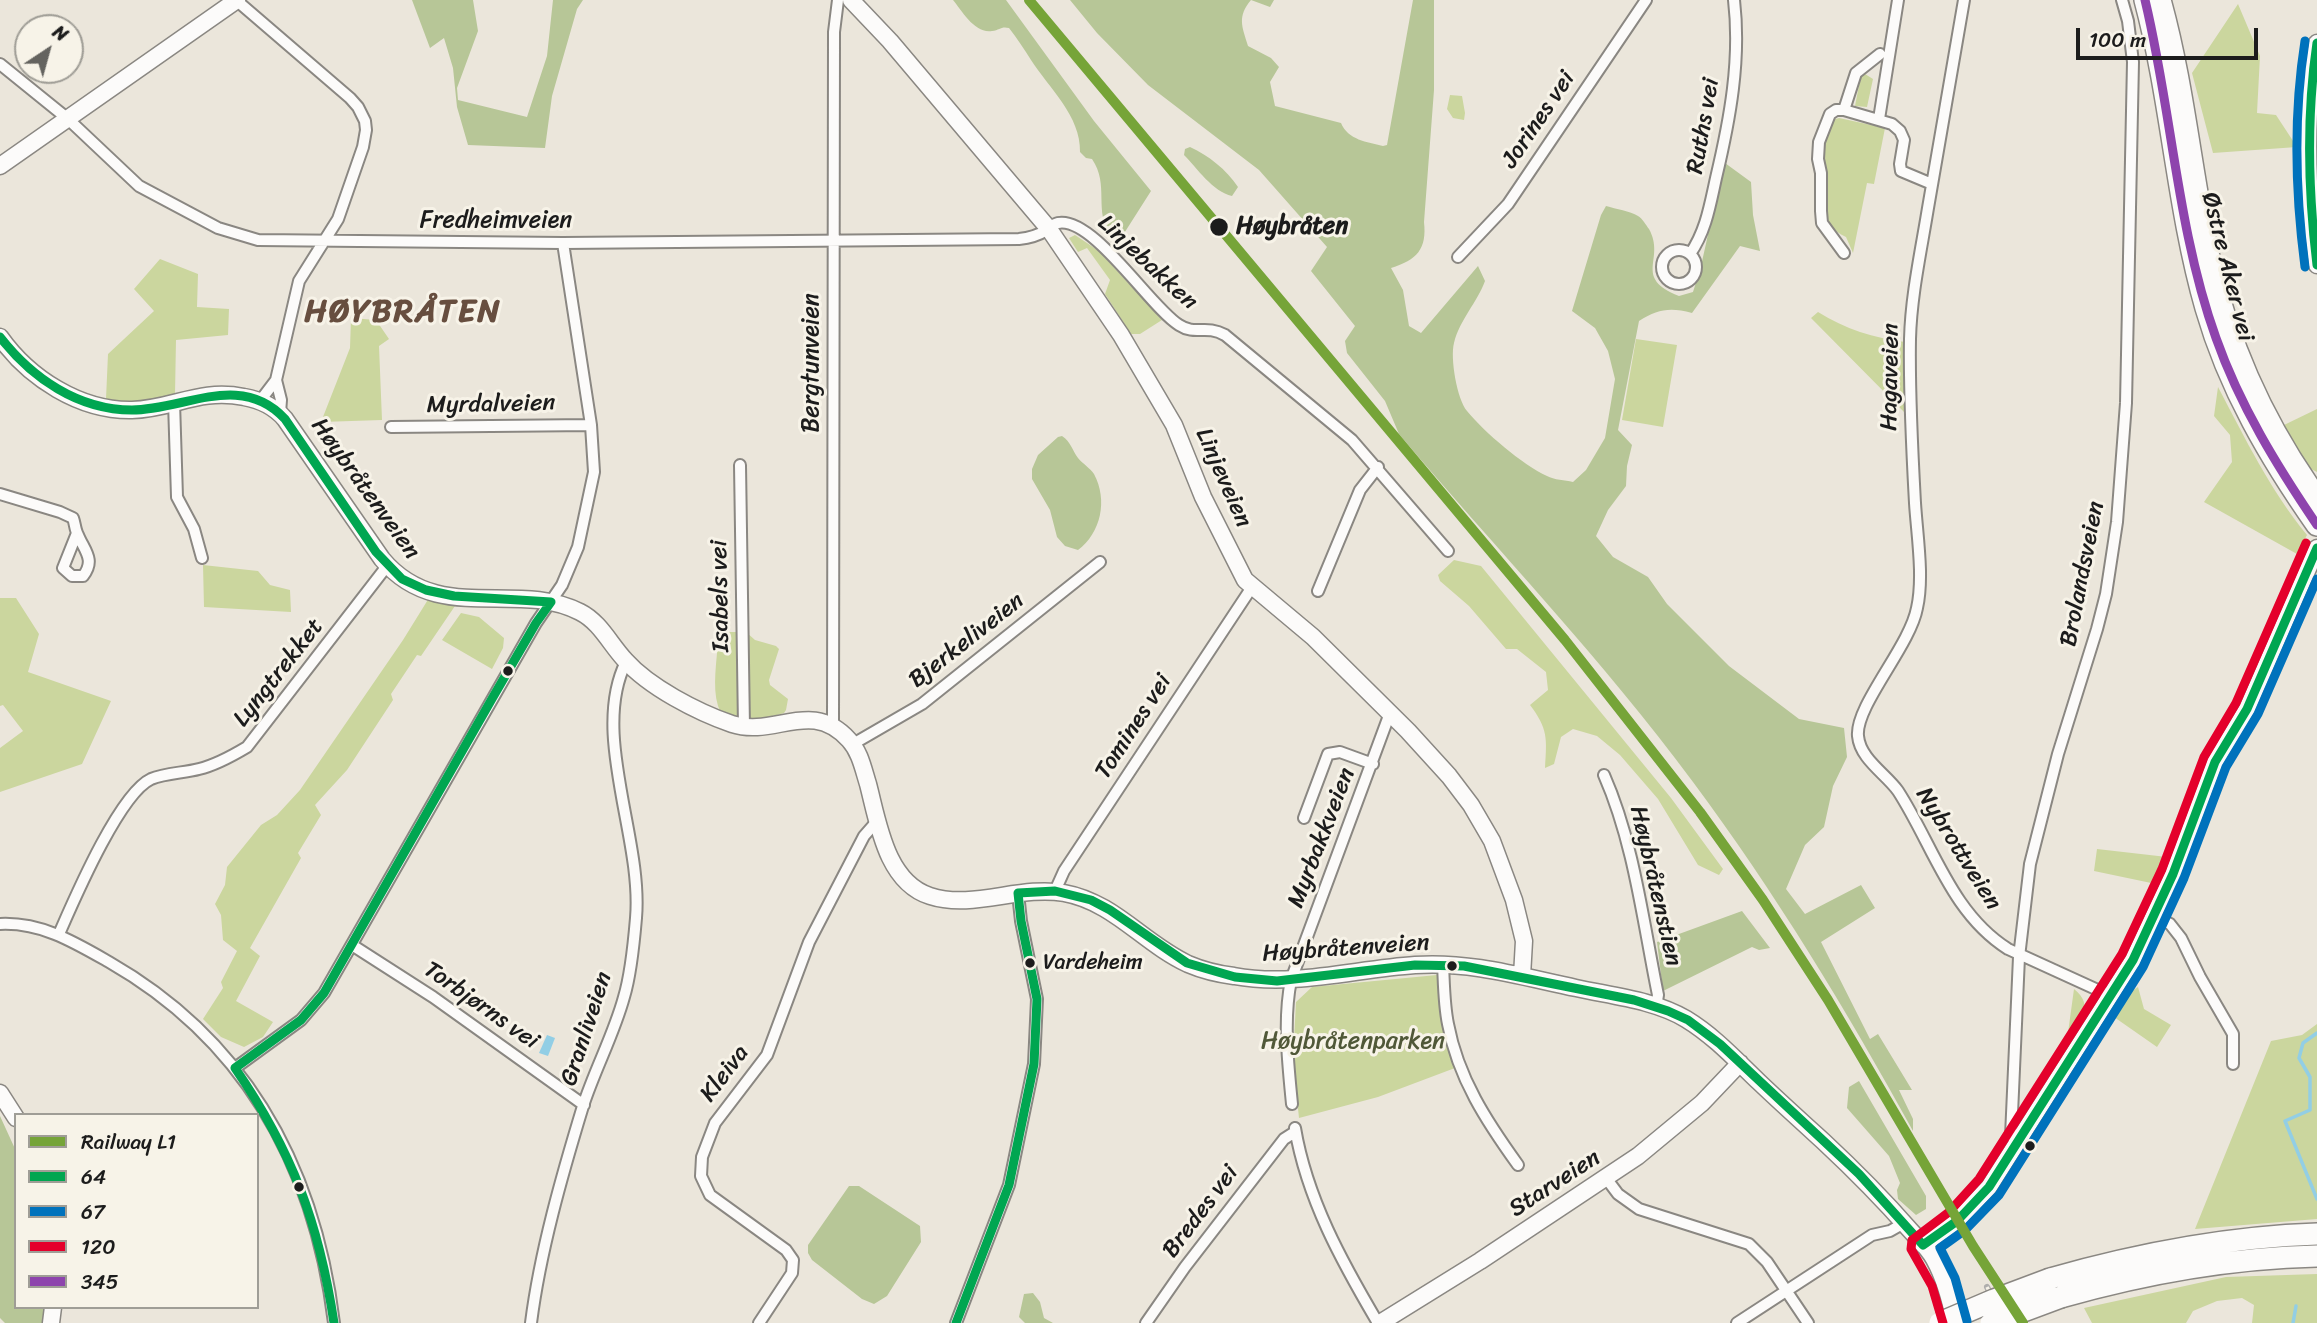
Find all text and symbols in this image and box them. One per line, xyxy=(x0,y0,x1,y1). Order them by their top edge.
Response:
north arrow xyxy=(14,14,84,84)
scale bar xyxy=(2079,14,2261,58)
text: N xyxy=(45,16,75,50)
text: 100 m xyxy=(2089,21,2146,59)
street label: Jorines vei xyxy=(1496,66,1582,174)
street label: Ruths vei xyxy=(1681,76,1727,176)
street label: Østre Aker vei xyxy=(2195,190,2259,344)
street label: Fredheimveien xyxy=(420,207,572,235)
street label: Linjebakken xyxy=(1091,209,1203,317)
place label: Høybråten xyxy=(1236,213,1348,241)
marker: Høybråten xyxy=(1208,216,1230,238)
street label: Bergtunveien xyxy=(798,293,826,433)
district label: HØYBRÅTEN xyxy=(305,294,501,332)
street label: Hagaveien xyxy=(1876,323,1906,431)
street label: Myrdalveien xyxy=(426,389,556,421)
street label: Høybråtenveien xyxy=(304,413,426,565)
street label: Linjeveien xyxy=(1188,424,1258,532)
street label: Brolandsveien xyxy=(2055,499,2111,649)
street label: Isabels vei xyxy=(706,540,736,652)
street label: Bjerkeliveien xyxy=(904,587,1030,695)
street label: Lyngtrekket xyxy=(228,613,330,733)
unlabelled marker xyxy=(501,664,515,678)
street label: Tomines vei xyxy=(1089,669,1179,785)
street label: Myrbakkveien xyxy=(1282,764,1362,912)
street label: Nybrottveien xyxy=(1909,782,2007,916)
street label: Høybråtenstien xyxy=(1623,803,1687,969)
street label: Høybråtenveien xyxy=(1261,929,1431,969)
place label: Vardeheim xyxy=(1043,950,1143,976)
street label: Torbjørns vei xyxy=(418,956,544,1056)
marker: Vardeheim xyxy=(1023,956,1037,970)
unlabelled marker xyxy=(1445,959,1459,973)
street label: Granliveien xyxy=(555,969,619,1089)
park label: Høybråtenparken xyxy=(1261,1028,1445,1056)
street label: Kleiva xyxy=(694,1040,756,1108)
legend xyxy=(14,1113,259,1309)
text: Railway L1 xyxy=(81,1123,176,1161)
unlabelled marker xyxy=(2023,1139,2037,1153)
street label: Starveien xyxy=(1504,1144,1606,1224)
text: 64 xyxy=(81,1158,106,1196)
street label: Bredes vei xyxy=(1157,1160,1245,1264)
unlabelled marker xyxy=(292,1180,306,1194)
text: 67 xyxy=(81,1193,105,1231)
text: 120 xyxy=(81,1228,115,1266)
text: 345 xyxy=(81,1263,119,1301)

